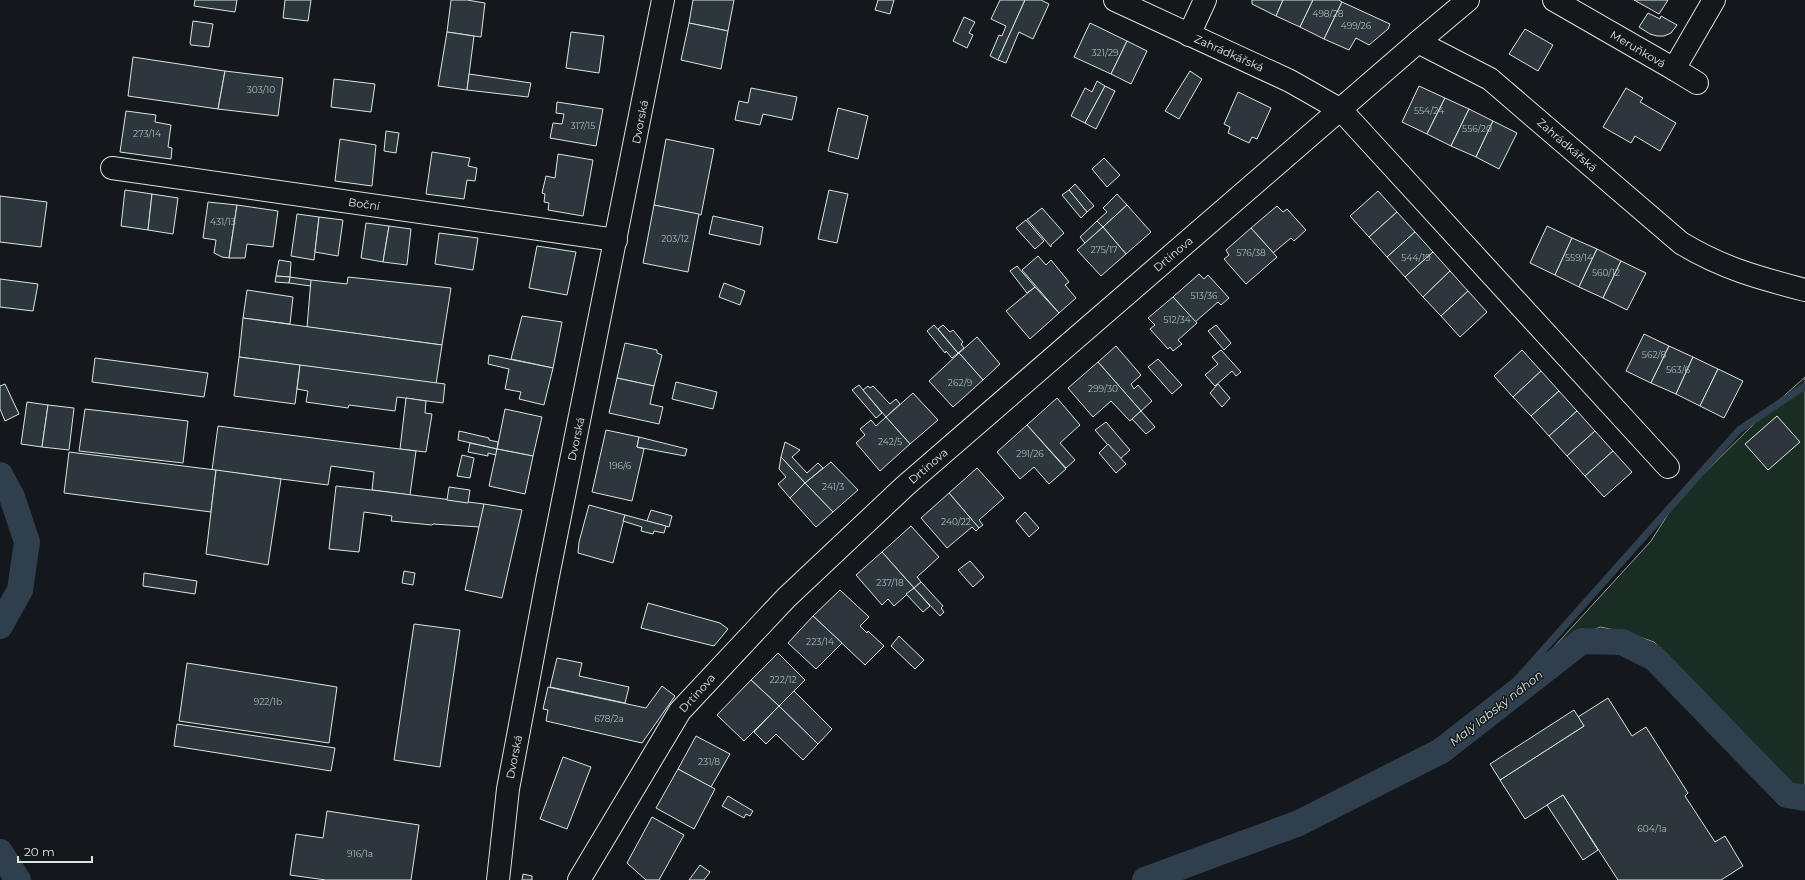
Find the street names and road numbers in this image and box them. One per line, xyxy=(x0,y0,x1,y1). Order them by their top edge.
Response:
street label: Meruňková xyxy=(1608,28,1668,70)
street label: Zahrádkářská xyxy=(1192,31,1266,75)
street label: Dvorská xyxy=(629,99,651,145)
street label: Zahrádkářská xyxy=(1534,115,1600,175)
street label: Boční xyxy=(347,195,382,213)
street label: Drtinova xyxy=(1150,233,1196,275)
street label: Dvorská xyxy=(565,416,587,462)
street label: Drtinova xyxy=(905,445,951,487)
street label: Drtinova xyxy=(676,671,718,715)
street label: Dvorská xyxy=(503,734,525,780)

